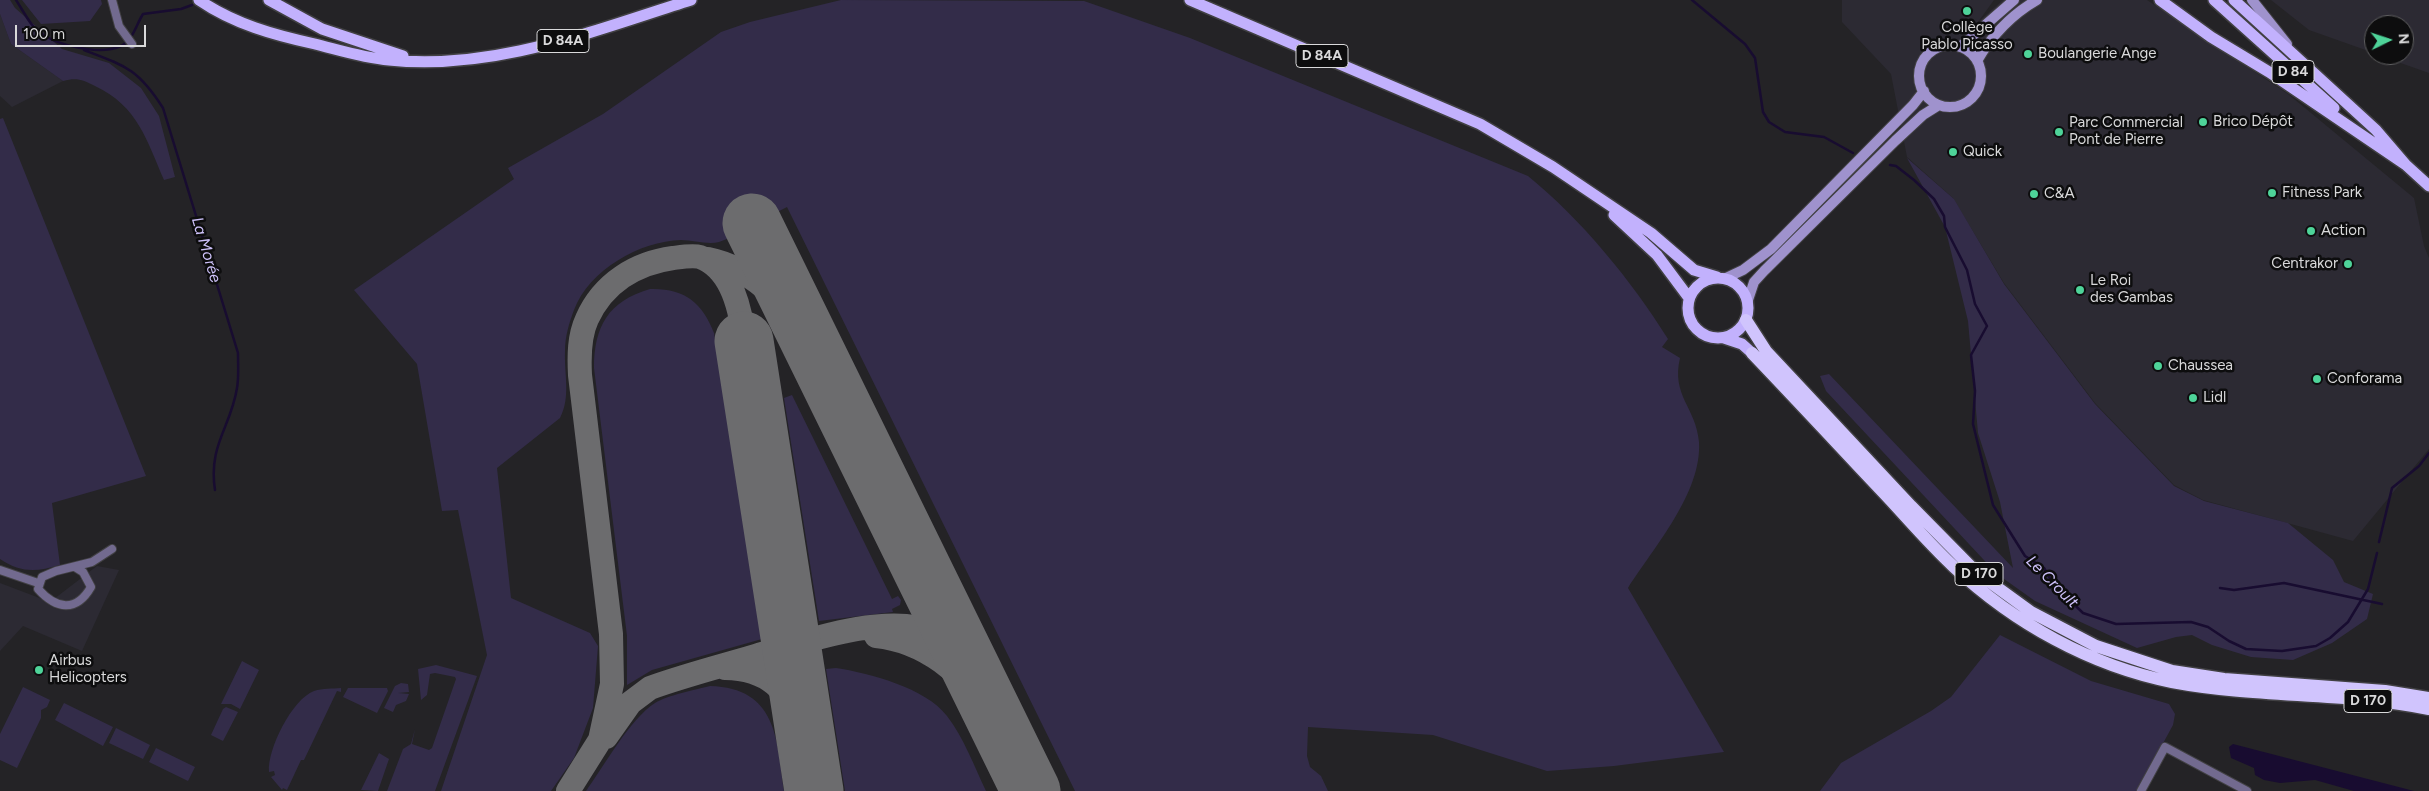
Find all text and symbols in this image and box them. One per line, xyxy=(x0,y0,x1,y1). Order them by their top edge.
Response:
marker: Collège Pablo Picasso xyxy=(1961,5,1973,17)
scale bar xyxy=(18,15,149,47)
north arrow xyxy=(2364,15,2414,65)
place label: Collège Pablo Picasso xyxy=(1921,19,2013,54)
text: 100 m xyxy=(23,25,65,43)
road number: D 84A xyxy=(537,29,589,52)
text: N xyxy=(2395,33,2412,45)
road number: D 84A xyxy=(1296,44,1348,68)
place label: Boulangerie Ange xyxy=(2038,45,2157,63)
marker: Boulangerie Ange xyxy=(2022,48,2034,60)
road number: D 84 xyxy=(2272,61,2314,84)
place label: Brico Dépôt xyxy=(2213,113,2293,131)
place label: Parc Commercial Pont de Pierre xyxy=(2069,114,2183,149)
marker: Brico Dépôt xyxy=(2197,116,2209,128)
marker: Parc Commercial Pont de Pierre xyxy=(2053,126,2065,138)
place label: Quick xyxy=(1963,143,2002,161)
marker: Quick xyxy=(1947,146,1959,158)
place label: Fitness Park xyxy=(2282,184,2362,202)
place label: C&A xyxy=(2044,185,2075,203)
marker: Fitness Park xyxy=(2266,187,2278,199)
marker: C&A xyxy=(2028,188,2040,200)
water label: La Morée xyxy=(187,215,225,285)
place label: Action xyxy=(2321,222,2365,240)
marker: Action xyxy=(2305,225,2317,237)
place label: Centrakor xyxy=(2271,255,2338,273)
marker: Centrakor xyxy=(2342,258,2354,270)
place label: Le Roi des Gambas xyxy=(2090,272,2173,307)
marker: Le Roi des Gambas xyxy=(2074,284,2086,296)
place label: Chaussea xyxy=(2168,357,2233,375)
marker: Chaussea xyxy=(2152,360,2164,372)
place label: Conforama xyxy=(2327,370,2402,388)
marker: Conforama xyxy=(2311,373,2323,385)
place label: Lidl xyxy=(2203,389,2226,407)
marker: Lidl xyxy=(2187,392,2199,404)
water label: Le Croult xyxy=(2022,552,2082,612)
road number: D 170 xyxy=(1955,562,2003,586)
place label: Airbus Helicopters xyxy=(49,652,127,687)
marker: Airbus Helicopters xyxy=(33,664,45,676)
road number: D 170 xyxy=(2344,689,2392,712)

